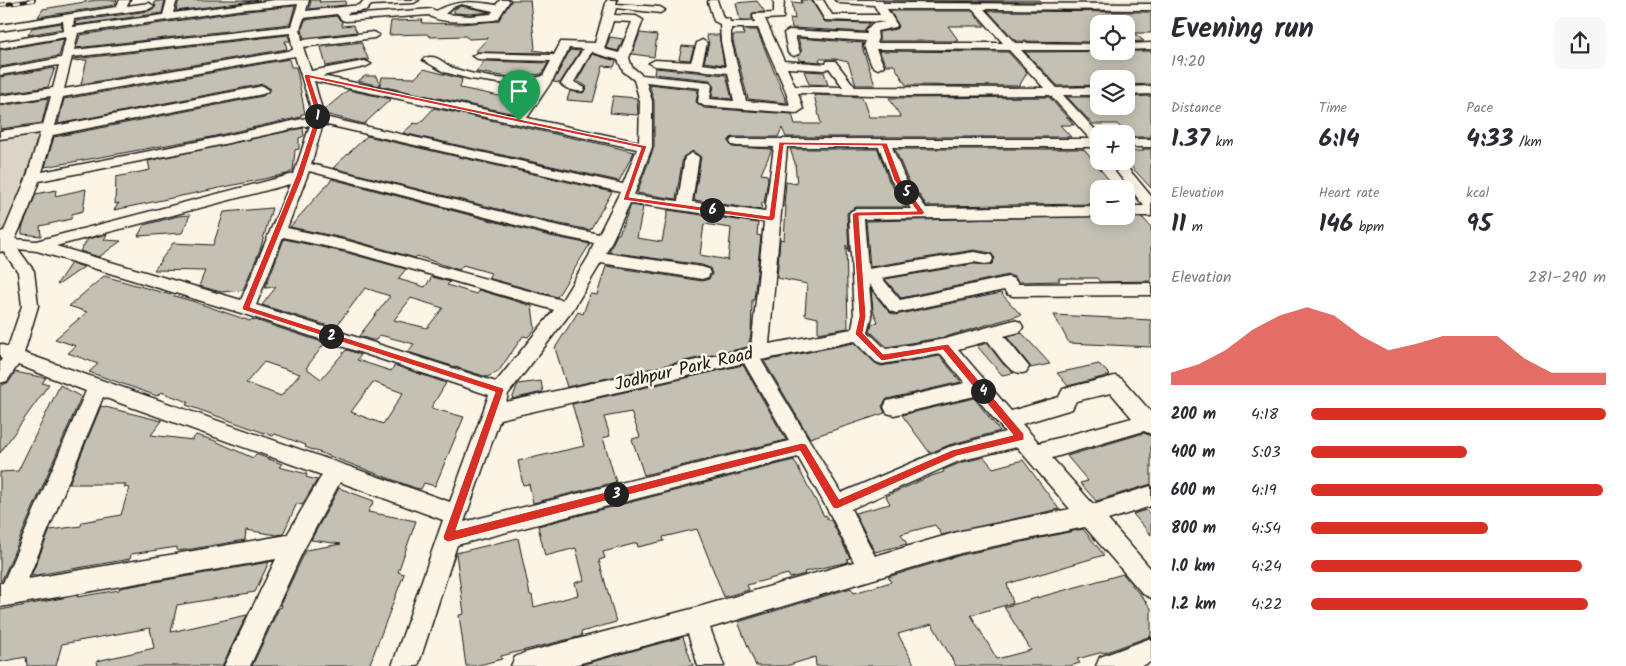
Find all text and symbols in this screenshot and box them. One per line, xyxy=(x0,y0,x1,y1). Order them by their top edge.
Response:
text: Evening run xyxy=(1171,7,1314,52)
map controls xyxy=(1090,15,1135,225)
button: locate xyxy=(1090,15,1135,60)
button: share xyxy=(1554,17,1606,69)
text: 19:20 xyxy=(1171,49,1205,74)
pin xyxy=(498,70,540,121)
button: layers xyxy=(1090,70,1135,115)
icon: arrive xyxy=(505,77,533,105)
text: Distance xyxy=(1171,97,1221,119)
text: Time xyxy=(1319,97,1347,119)
text: Pace xyxy=(1466,97,1493,119)
pin: 1 xyxy=(304,104,330,128)
text: 1 xyxy=(315,105,320,127)
text: 1.37 xyxy=(1171,119,1210,159)
text: 6:14 xyxy=(1319,119,1360,159)
text: 4:33 xyxy=(1466,119,1513,159)
button: + xyxy=(1090,125,1135,170)
text: km xyxy=(1210,131,1233,153)
text: /km xyxy=(1513,131,1542,153)
pin: 5 xyxy=(894,180,918,204)
button: − xyxy=(1090,180,1135,225)
text: 5 xyxy=(903,181,910,203)
text: Elevation xyxy=(1171,182,1224,204)
text: Heart rate xyxy=(1319,182,1380,204)
text: kcal xyxy=(1466,182,1489,204)
pin: 6 xyxy=(700,198,724,222)
text: 6 xyxy=(709,199,716,221)
text: 11 xyxy=(1171,204,1186,244)
text: 146 xyxy=(1319,204,1353,244)
text: 95 xyxy=(1466,204,1492,244)
text: m xyxy=(1186,216,1203,238)
text: bpm xyxy=(1353,216,1384,238)
text: Elevation xyxy=(1171,265,1232,290)
text: 281–290 m xyxy=(1528,265,1606,290)
pin: 2 xyxy=(318,324,344,348)
text: 2 xyxy=(327,325,336,347)
street label: Jodhpur Park Road xyxy=(612,340,757,400)
pin: 4 xyxy=(970,378,996,404)
text: 4 xyxy=(980,380,987,402)
text: 200 m xyxy=(1171,402,1216,427)
text: 4:18 xyxy=(1251,402,1278,427)
text: 400 m xyxy=(1171,440,1215,465)
text: 5:03 xyxy=(1251,440,1281,465)
text: 600 m xyxy=(1171,478,1215,503)
text: 4:19 xyxy=(1251,478,1277,503)
pin: 3 xyxy=(604,482,628,506)
text: 3 xyxy=(613,483,620,505)
text: 800 m xyxy=(1171,516,1216,541)
text: 4:54 xyxy=(1251,516,1281,541)
text: 1.0 km xyxy=(1171,554,1215,579)
text: 4:24 xyxy=(1251,554,1282,579)
text: 1.2 km xyxy=(1171,592,1216,617)
text: 4:22 xyxy=(1251,592,1282,617)

